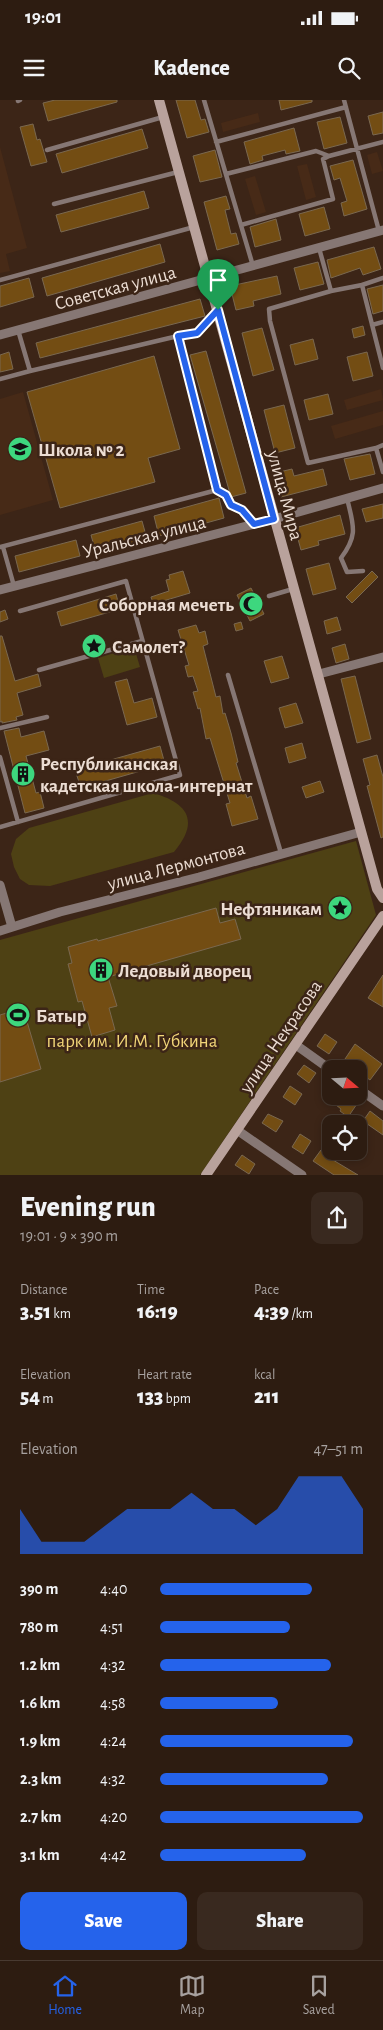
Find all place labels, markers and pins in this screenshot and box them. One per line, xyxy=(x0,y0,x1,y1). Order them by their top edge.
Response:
pin xyxy=(197,259,239,310)
school or university icon: Школа № 2 xyxy=(7,436,33,462)
place label: Школа № 2 xyxy=(38,441,125,460)
mosque icon: Соборная мечеть xyxy=(238,591,264,617)
place label: Соборная мечеть xyxy=(99,596,234,615)
place icon: Самолет? xyxy=(81,633,107,659)
place label: Самолет? xyxy=(112,638,185,657)
place label: Республиканская кадетская школа-интернат xyxy=(40,755,253,796)
building icon: Республиканская кадетская школа-интернат xyxy=(10,761,36,787)
place icon: Нефтяникам xyxy=(327,895,353,921)
place label: Нефтяникам xyxy=(220,900,322,919)
building icon: Ледовый дворец xyxy=(88,957,114,983)
place label: Ледовый дворец xyxy=(118,962,252,981)
sports icon: Батыр xyxy=(5,1002,31,1028)
place label: Батыр xyxy=(36,1007,87,1026)

